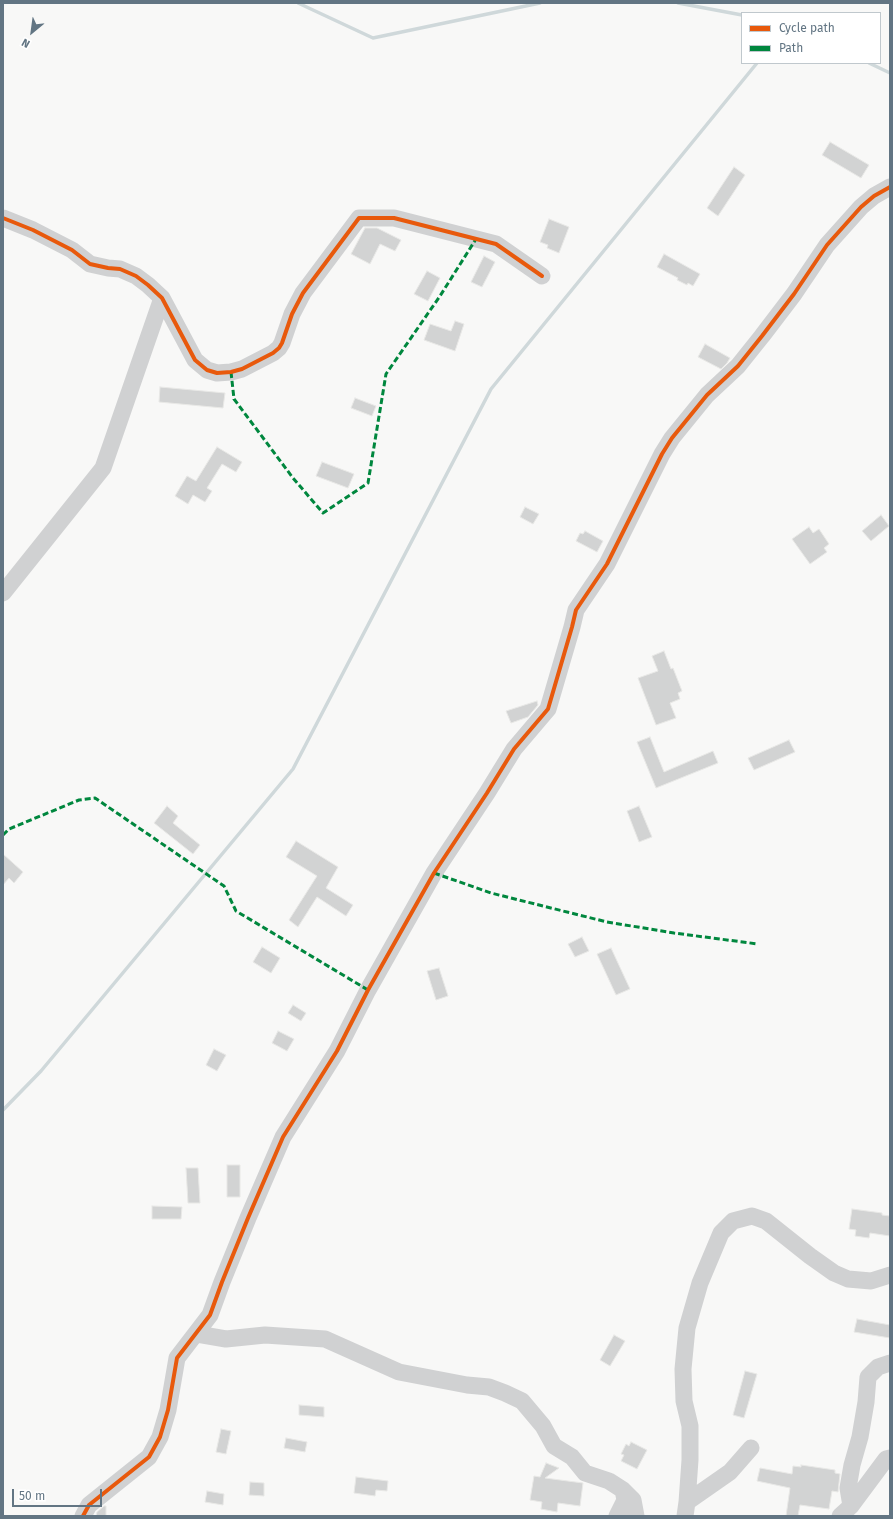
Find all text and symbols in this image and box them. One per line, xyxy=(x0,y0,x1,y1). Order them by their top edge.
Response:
north arrow xyxy=(12,12,52,52)
legend xyxy=(741,12,881,64)
text: Cycle path xyxy=(779,21,835,35)
text: N xyxy=(20,35,32,50)
text: Path xyxy=(779,41,803,55)
scale bar xyxy=(14,1481,104,1507)
text: 50 m xyxy=(19,1489,45,1503)

